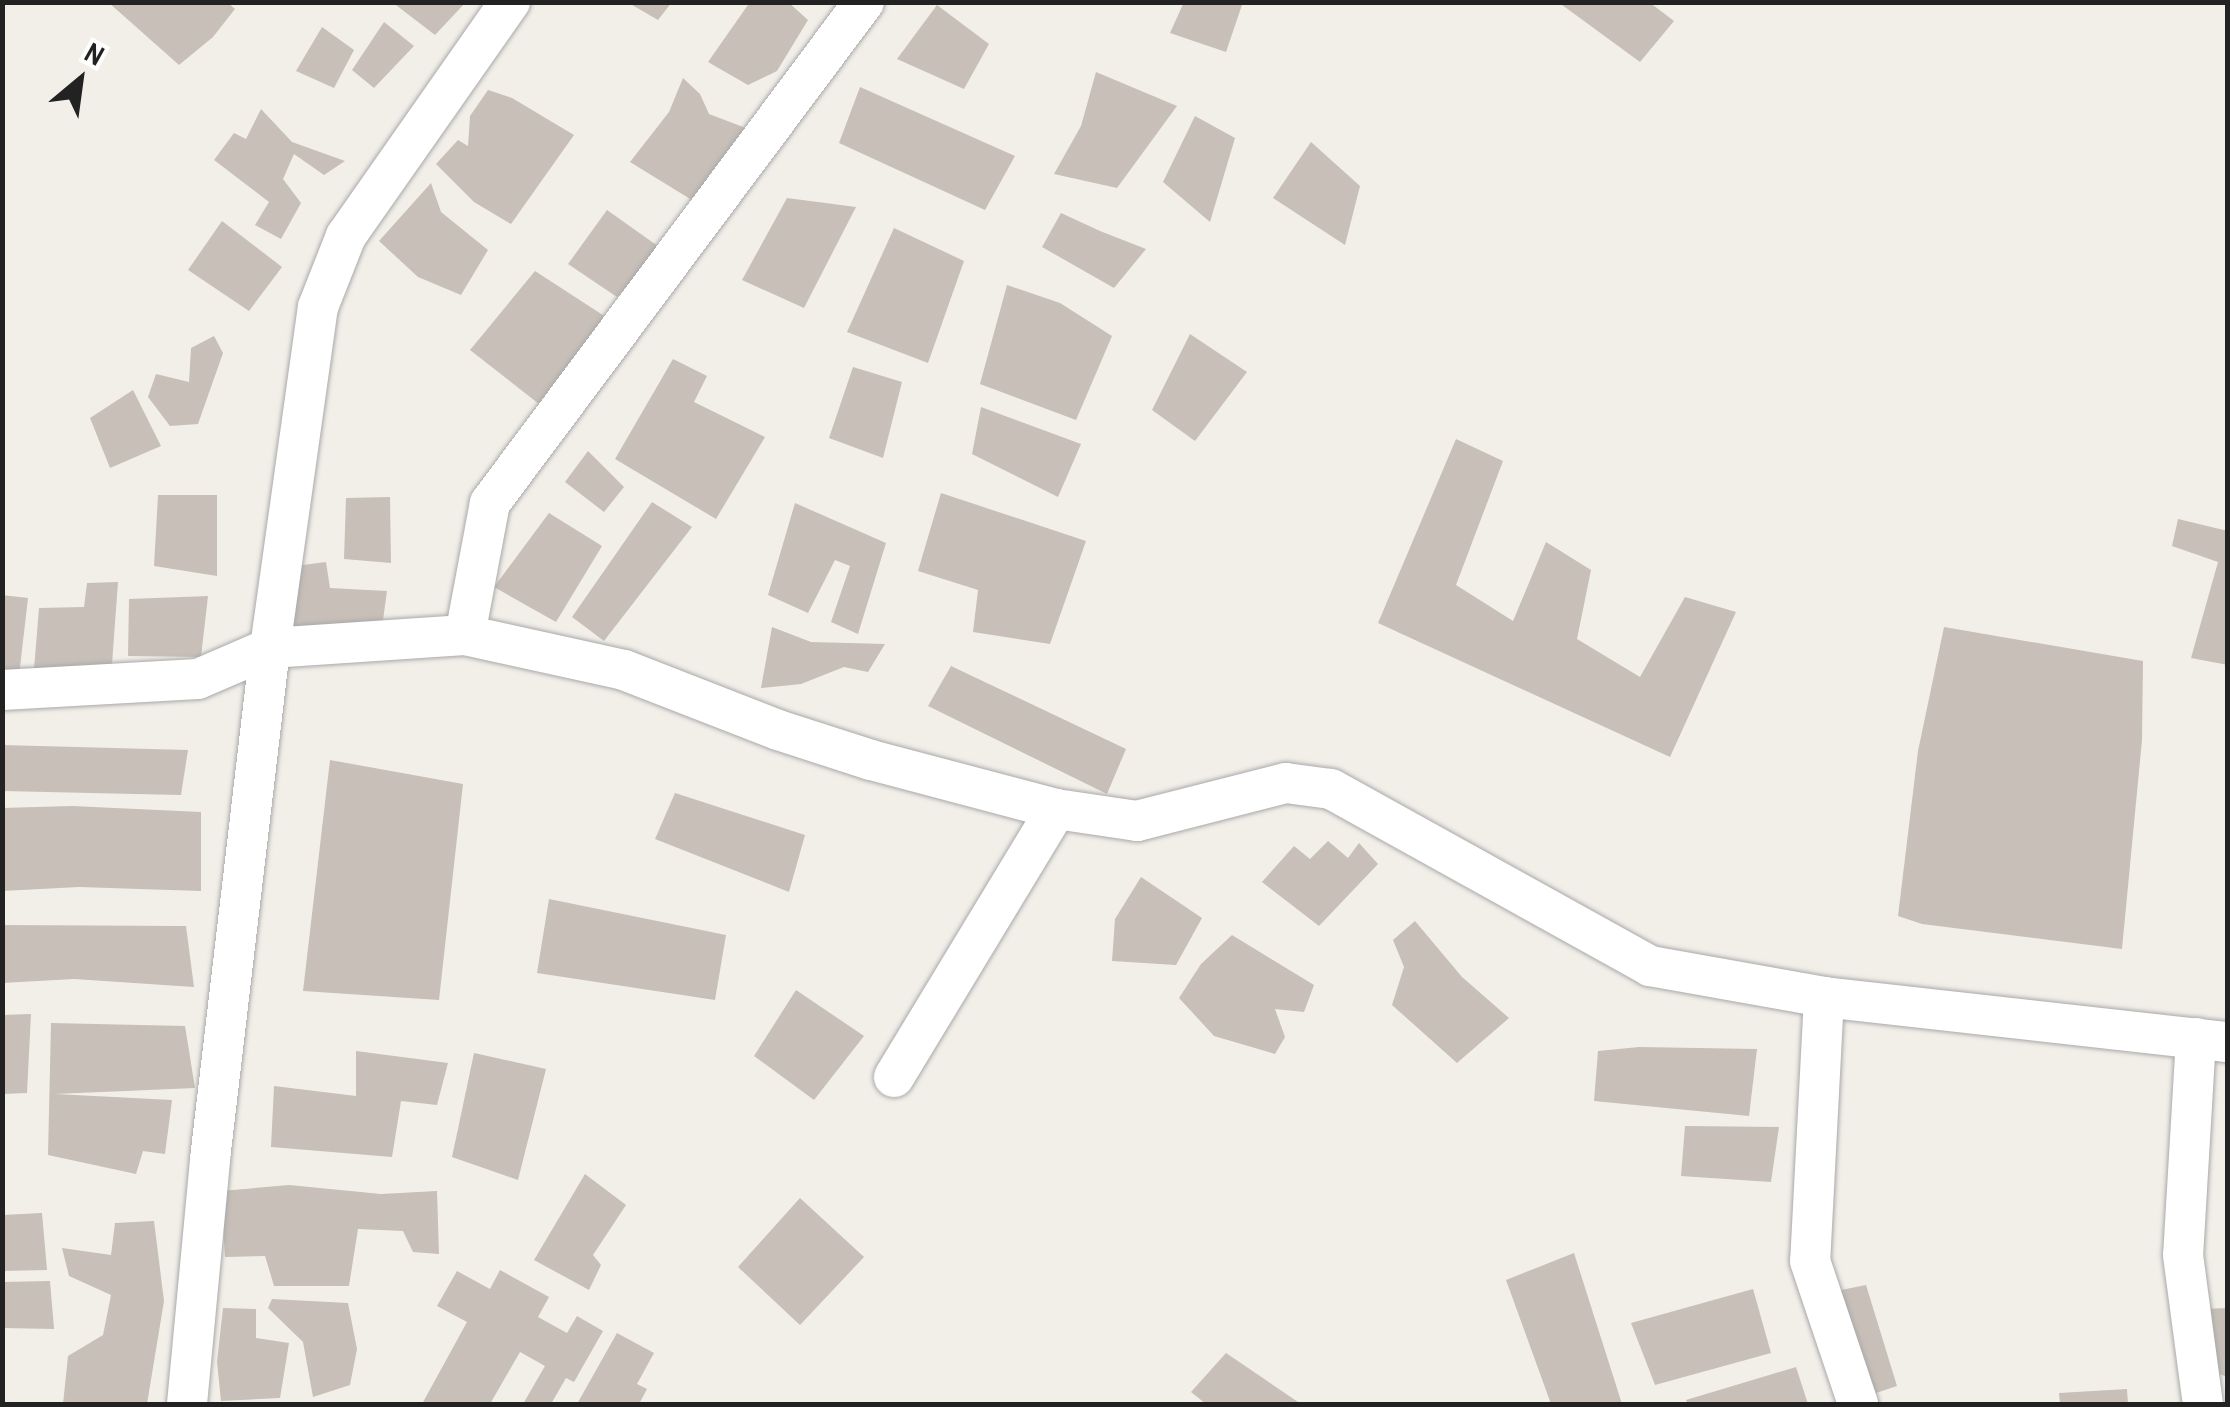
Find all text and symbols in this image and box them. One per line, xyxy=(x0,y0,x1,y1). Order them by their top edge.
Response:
north arrow xyxy=(30,30,130,130)
text: N xyxy=(78,33,111,74)

